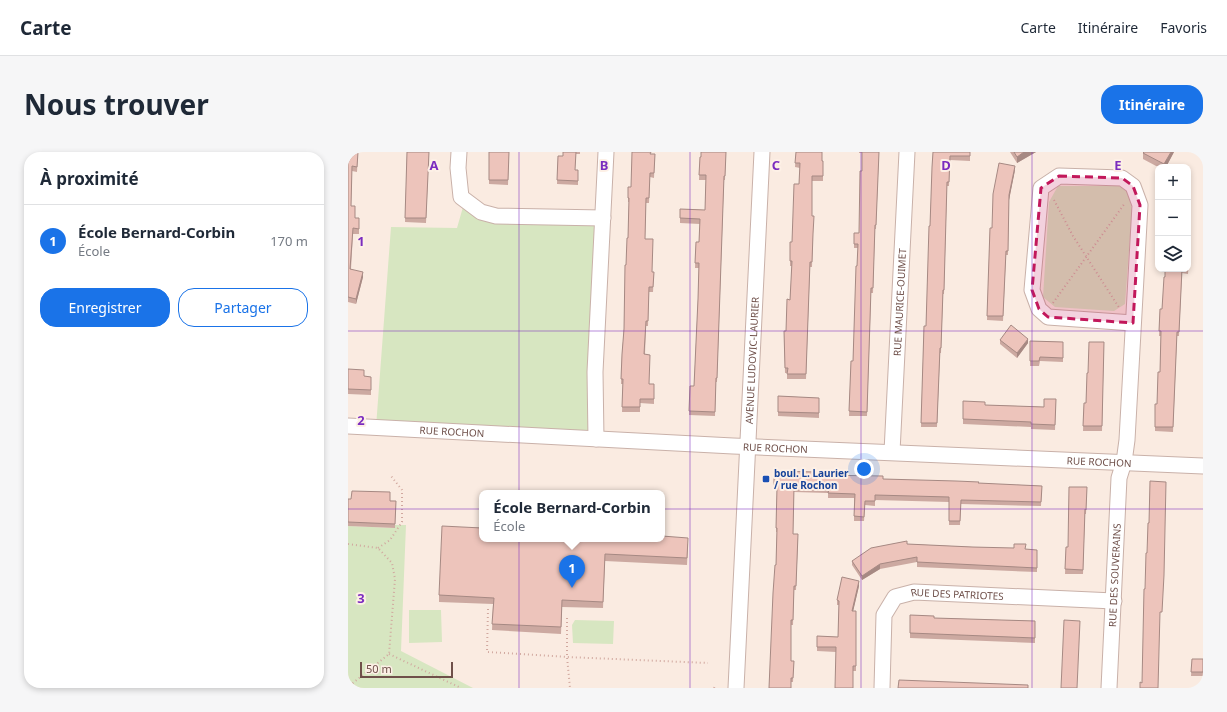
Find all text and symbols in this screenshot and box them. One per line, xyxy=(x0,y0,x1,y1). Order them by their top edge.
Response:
text: Carte xyxy=(20,15,72,41)
text: Carte xyxy=(1020,18,1056,37)
text: Itinéraire xyxy=(1078,18,1138,37)
text: Favoris xyxy=(1160,18,1207,37)
text: Nous trouver xyxy=(24,85,209,123)
button: Itinéraire xyxy=(1101,85,1203,124)
text: A xyxy=(430,156,439,174)
text: B xyxy=(600,156,608,174)
text: C xyxy=(772,156,780,174)
text: D xyxy=(941,156,951,174)
text: E xyxy=(1114,156,1122,174)
map controls xyxy=(1155,164,1191,272)
button: + xyxy=(1155,164,1191,200)
text: À proximité xyxy=(40,167,139,190)
button: − xyxy=(1155,200,1191,236)
text: École Bernard-Corbin xyxy=(78,222,235,242)
text: 1 xyxy=(49,232,57,250)
text: 170 m xyxy=(270,232,308,250)
text: 1 xyxy=(357,232,365,250)
button: layers xyxy=(1155,236,1191,272)
text: École xyxy=(78,242,110,260)
street label: RUE MAURICE-OUIMET xyxy=(890,247,909,356)
button: Enregistrer xyxy=(40,288,170,327)
button: Partager xyxy=(178,288,308,327)
street label: AVENUE LUDOVIC-LAURIER xyxy=(742,296,762,424)
text: 2 xyxy=(357,411,365,429)
street label: RUE ROCHON xyxy=(419,423,485,440)
street label: RUE ROCHON xyxy=(743,439,808,456)
street label: RUE ROCHON xyxy=(1066,453,1132,470)
your location xyxy=(854,459,874,479)
place label: boul. L. Laurier / rue Rochon xyxy=(774,466,849,492)
marker: boul. L. Laurier / rue Rochon xyxy=(761,474,771,484)
popup xyxy=(479,490,665,542)
text: École Bernard-Corbin xyxy=(493,497,651,517)
text: École xyxy=(493,517,525,535)
street label: RUE DES SOUVERAINS xyxy=(1105,522,1124,627)
pin: 1 xyxy=(559,555,585,588)
street label: RUE DES PATRIOTES xyxy=(909,584,1005,603)
text: 3 xyxy=(357,589,365,607)
scale bar xyxy=(360,660,453,679)
text: 50 m xyxy=(366,661,392,676)

